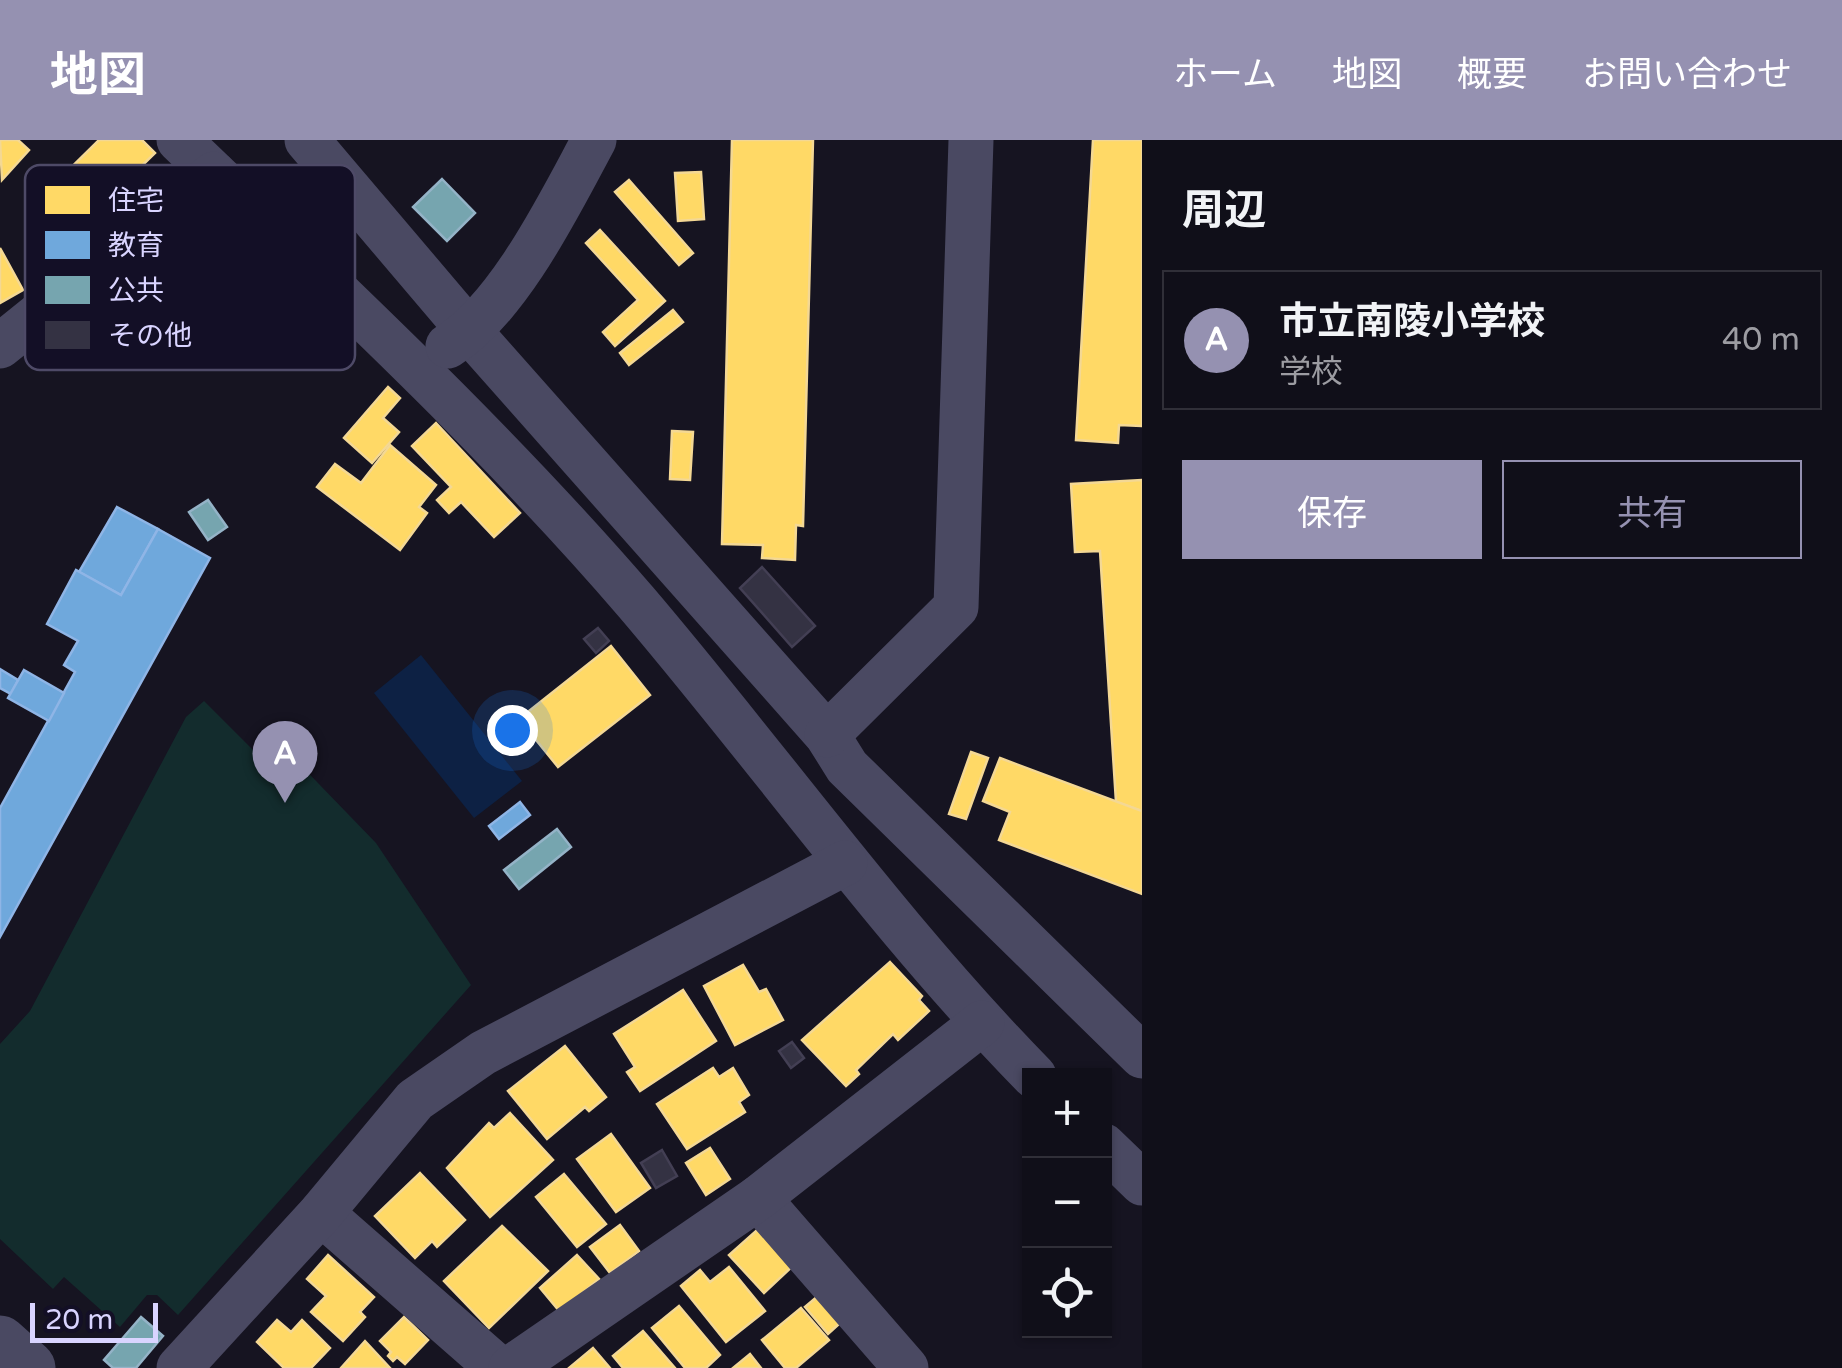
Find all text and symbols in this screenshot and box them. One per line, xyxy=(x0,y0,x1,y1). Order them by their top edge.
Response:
text: 地図 xyxy=(50,47,146,105)
text: ホーム xyxy=(1173,54,1277,96)
text: 地図 xyxy=(1332,54,1402,96)
text: 概要 xyxy=(1457,54,1527,96)
text: お問い合わせ xyxy=(1582,54,1792,96)
legend xyxy=(25,165,355,370)
text: 住宅 xyxy=(108,184,164,218)
text: 周辺 xyxy=(1182,185,1266,236)
text: 教育 xyxy=(108,229,164,263)
text: 公共 xyxy=(108,274,164,308)
text: 市立南陵小学校 xyxy=(1279,299,1545,345)
text: その他 xyxy=(108,319,192,353)
text: A xyxy=(1205,321,1228,359)
text: 40 m xyxy=(1722,321,1800,359)
text: 学校 xyxy=(1279,353,1343,391)
button: 保存 xyxy=(1182,460,1482,559)
button: 共有 xyxy=(1502,460,1802,559)
your location xyxy=(487,705,538,756)
pin: A xyxy=(252,720,318,803)
map controls xyxy=(1022,1068,1112,1338)
button: + xyxy=(1022,1068,1112,1158)
button: − xyxy=(1022,1158,1112,1248)
button: locate xyxy=(1022,1248,1112,1338)
scale bar xyxy=(30,1298,158,1342)
text: 20 m xyxy=(45,1303,113,1337)

